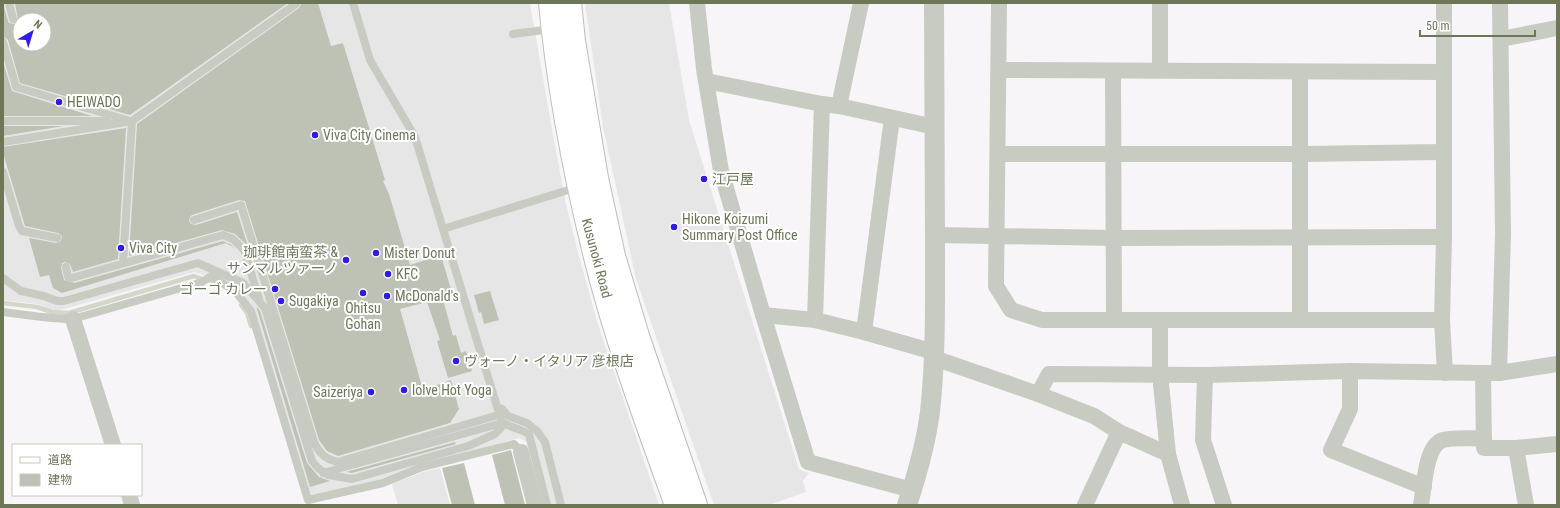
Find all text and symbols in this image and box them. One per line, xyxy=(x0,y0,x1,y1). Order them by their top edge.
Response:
north arrow xyxy=(12,12,52,52)
scale bar xyxy=(1420,12,1535,38)
text: N xyxy=(31,17,45,32)
text: 50 m xyxy=(1426,19,1450,33)
place label: HEIWADO xyxy=(67,94,121,110)
marker: HEIWADO xyxy=(54,97,64,107)
place label: Viva City Cinema xyxy=(323,127,416,143)
marker: Viva City Cinema xyxy=(310,130,320,140)
place label: 江戸屋 xyxy=(712,171,754,187)
marker: 江戸屋 xyxy=(699,174,709,184)
place label: Hikone Koizumi Summary Post Office xyxy=(682,211,798,243)
street label: Kusunoki Road xyxy=(579,216,615,300)
marker: Hikone Koizumi Summary Post Office xyxy=(669,222,679,232)
place label: Viva City xyxy=(129,240,177,256)
marker: Viva City xyxy=(116,243,126,253)
place label: 珈琲館南蛮茶 & サンマルツァーノ xyxy=(227,244,338,276)
place label: Mister Donut xyxy=(384,245,455,261)
marker: Mister Donut xyxy=(371,248,381,258)
marker: 珈琲館南蛮茶 & サンマルツァーノ xyxy=(341,255,351,265)
place label: KFC xyxy=(396,266,418,282)
marker: KFC xyxy=(383,269,393,279)
place label: ゴーゴ カレー xyxy=(180,281,267,297)
marker: ゴーゴ カレー xyxy=(270,284,280,294)
marker: Ohitsu Gohan xyxy=(358,288,368,298)
place label: McDonald's xyxy=(395,288,459,304)
marker: McDonald's xyxy=(382,291,392,301)
place label: Sugakiya xyxy=(289,293,339,309)
marker: Sugakiya xyxy=(276,296,286,306)
place label: Ohitsu Gohan xyxy=(345,300,381,332)
place label: ヴォーノ・イタリア 彦根店 xyxy=(464,353,634,369)
marker: ヴォーノ・イタリア 彦根店 xyxy=(451,356,461,366)
place label: lolve Hot Yoga xyxy=(412,382,492,398)
place label: Saizeriya xyxy=(313,384,363,400)
marker: lolve Hot Yoga xyxy=(399,385,409,395)
marker: Saizeriya xyxy=(366,387,376,397)
legend xyxy=(12,444,142,496)
text: 道路 xyxy=(48,453,72,467)
text: 建物 xyxy=(48,473,72,487)

